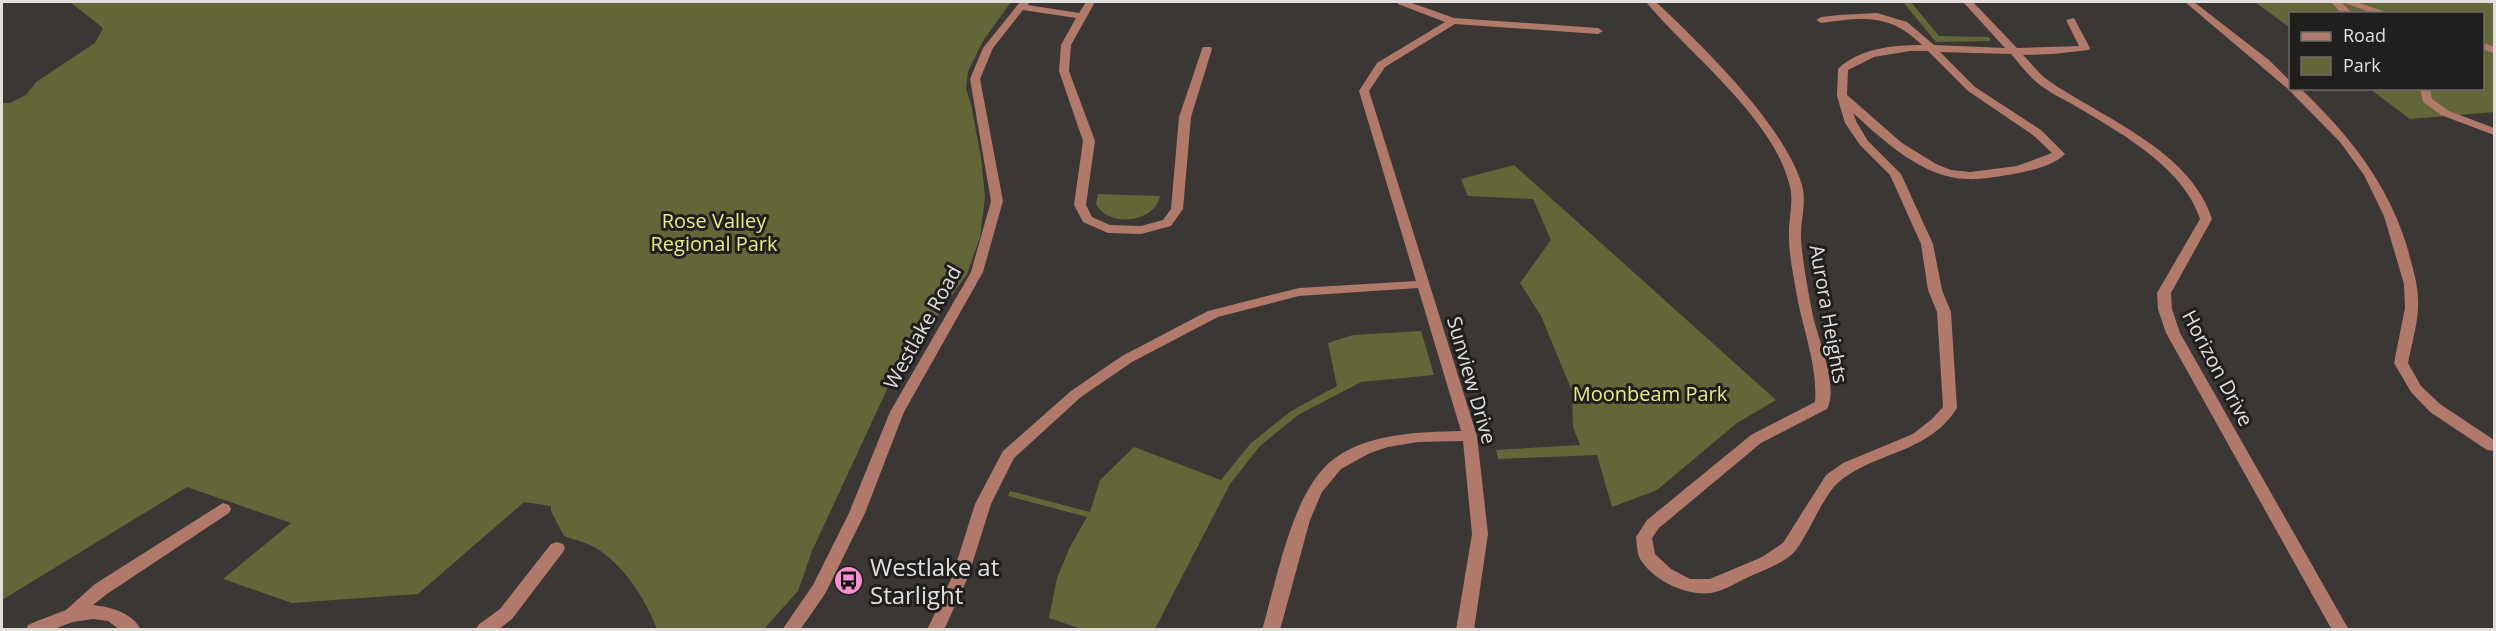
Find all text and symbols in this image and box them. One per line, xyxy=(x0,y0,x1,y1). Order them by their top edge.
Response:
legend xyxy=(2289,12,2484,90)
text: Road xyxy=(2343,23,2386,47)
text: Park xyxy=(2343,53,2381,77)
park label: Rose Valley Regional Park xyxy=(651,207,778,257)
street label: Aurora Heights xyxy=(1804,243,1854,385)
street label: Westlake Road xyxy=(877,260,967,394)
street label: Horizon Drive xyxy=(2176,305,2260,431)
street label: Sunview Drive xyxy=(1441,313,1503,447)
park label: Moonbeam Park xyxy=(1573,380,1728,407)
place label: Westlake at Starlight xyxy=(870,550,999,611)
bus stop icon: Westlake at Starlight xyxy=(833,564,865,596)

